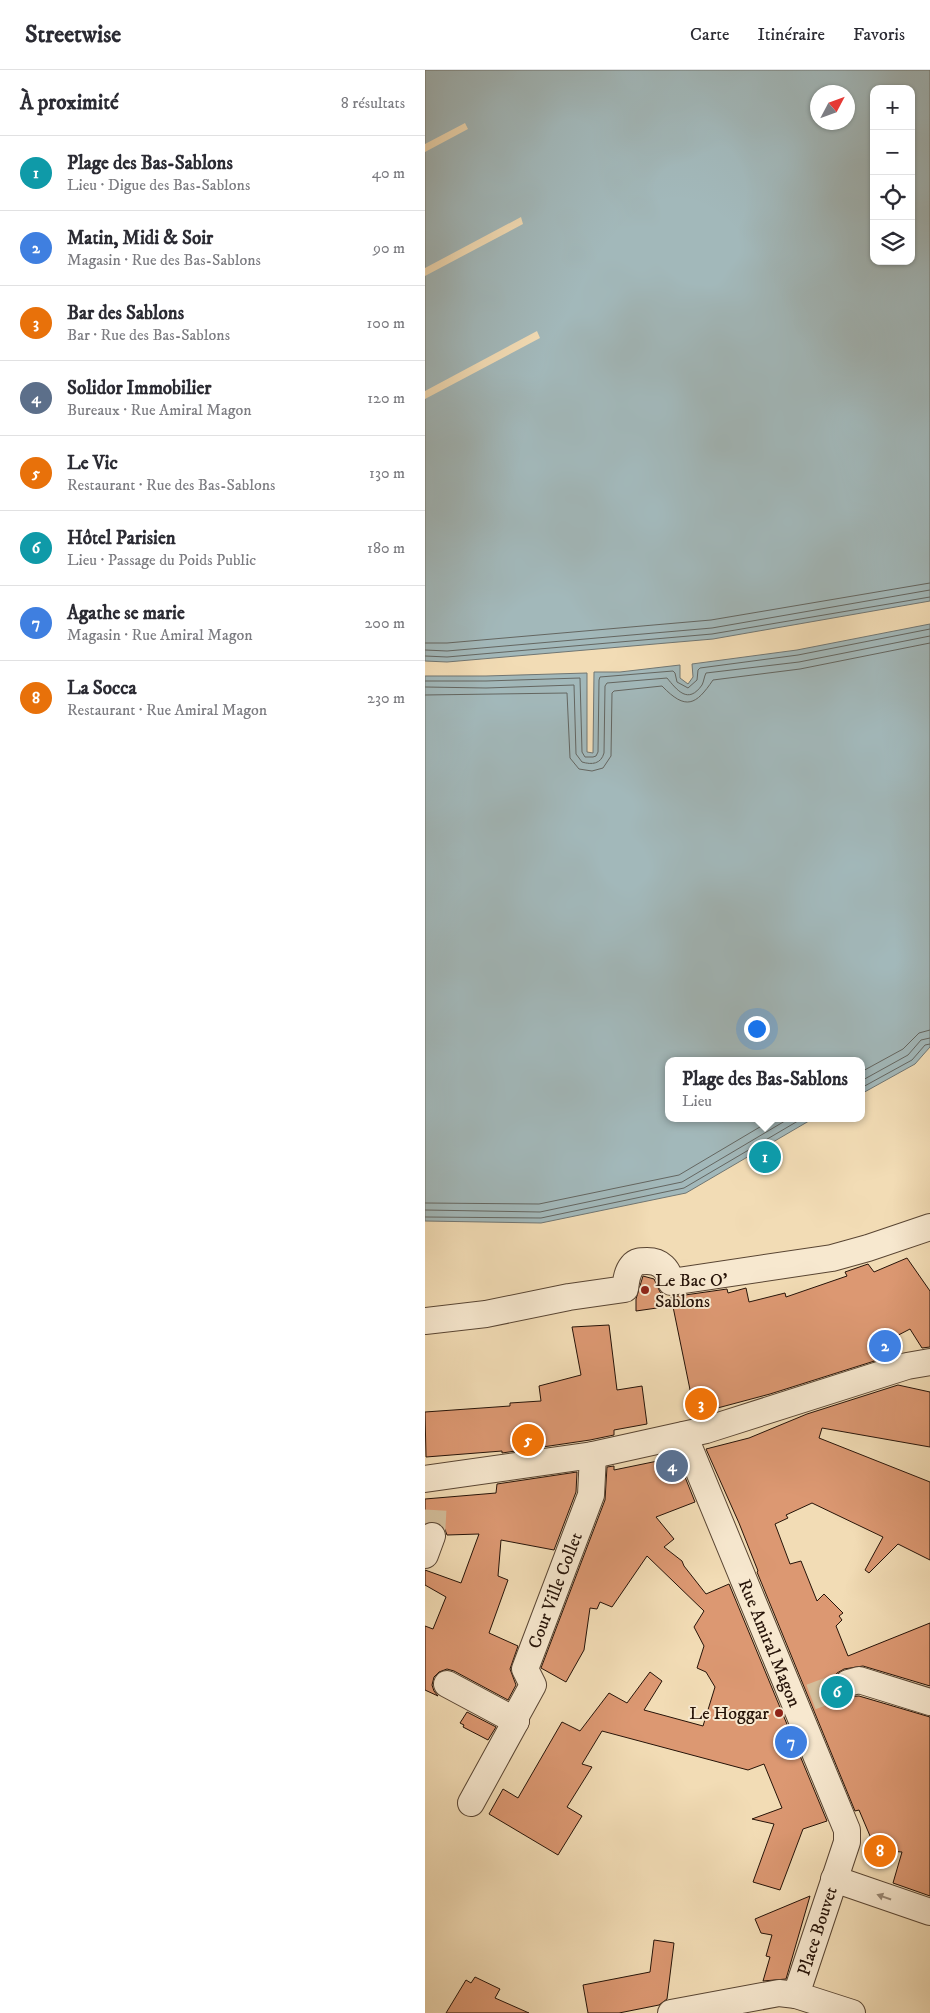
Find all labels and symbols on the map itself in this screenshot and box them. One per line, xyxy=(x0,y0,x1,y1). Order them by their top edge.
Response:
north arrow xyxy=(810,85,855,130)
your location xyxy=(744,1016,770,1042)
pin: 1 xyxy=(749,1138,781,1176)
place label: Le Bac O' Sablons xyxy=(655,1270,728,1313)
marker: Le Bac O' Sablons xyxy=(639,1284,651,1296)
pin: 2 xyxy=(869,1327,901,1365)
pin: 3 xyxy=(685,1385,717,1423)
pin: 5 xyxy=(512,1421,544,1459)
pin: 4 xyxy=(656,1447,688,1485)
street label: Cour Ville Collet xyxy=(524,1529,588,1652)
street label: Rue Amiral Magon xyxy=(733,1576,805,1711)
pin: 6 xyxy=(821,1673,853,1711)
place label: Le Hoggar xyxy=(689,1703,769,1725)
marker: Le Hoggar xyxy=(773,1707,785,1719)
pin: 7 xyxy=(775,1723,807,1761)
pin: 8 xyxy=(864,1832,896,1870)
street label: Place Bouvet xyxy=(793,1884,843,1979)
one-way arrow xyxy=(876,1893,891,1900)

